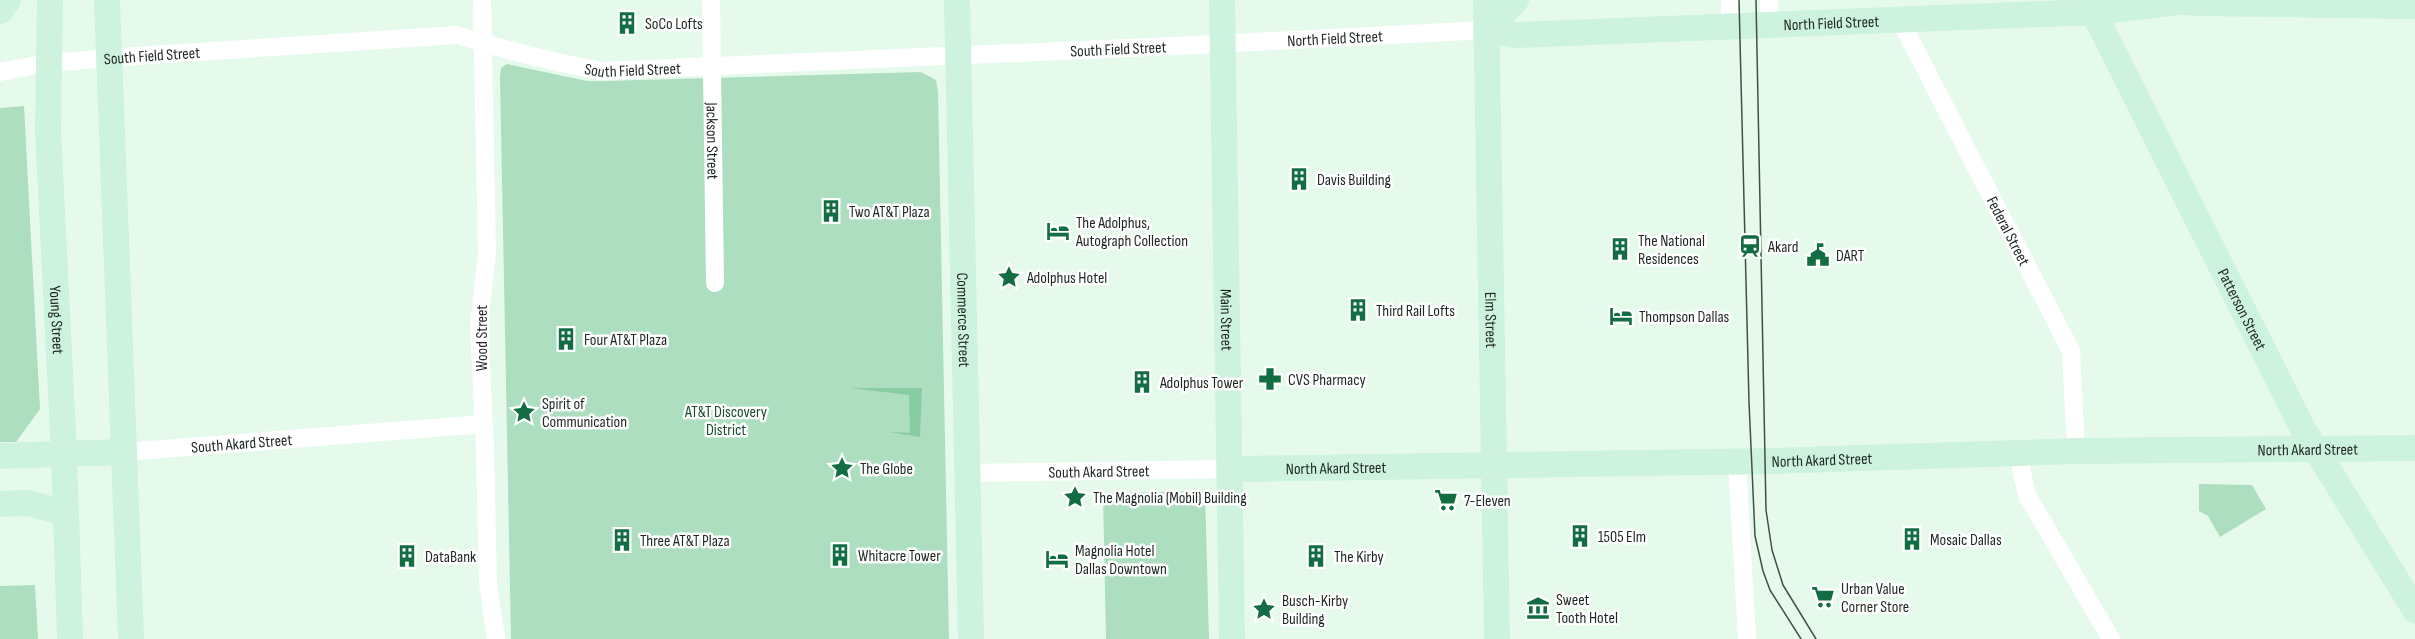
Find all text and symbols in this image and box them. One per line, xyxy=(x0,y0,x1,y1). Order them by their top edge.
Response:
building icon: SoCo Lofts xyxy=(614,10,640,36)
street label: North Field Street xyxy=(1783,13,1880,35)
place label: SoCo Lofts xyxy=(645,15,703,34)
street label: North Field Street xyxy=(1287,27,1383,51)
street label: South Field Street xyxy=(1070,38,1167,62)
street label: South Field Street xyxy=(103,44,201,70)
street label: South Field Street xyxy=(583,60,681,82)
street label: Jackson Street xyxy=(701,101,722,180)
building icon: Davis Building xyxy=(1286,166,1312,192)
place label: Davis Building xyxy=(1317,171,1391,190)
street label: Federal Street xyxy=(1982,193,2033,269)
building icon: Two AT&T Plaza xyxy=(818,198,844,224)
place label: Two AT&T Plaza xyxy=(849,203,930,222)
place label: The Adolphus, Autograph Collection xyxy=(1075,214,1188,251)
hotel icon: The Adolphus, Autograph Collection xyxy=(1045,218,1071,244)
place label: The National Residences xyxy=(1638,232,1705,269)
station icon: Akard xyxy=(1737,233,1763,259)
building icon: The National Residences xyxy=(1607,236,1633,262)
place label: Akard xyxy=(1767,238,1798,257)
public building icon: DART xyxy=(1805,242,1831,268)
place label: DART xyxy=(1836,247,1865,266)
place icon: Adolphus Hotel xyxy=(996,264,1022,290)
street label: Patterson Street xyxy=(2213,266,2270,354)
place label: Adolphus Hotel xyxy=(1026,269,1107,288)
street label: Commerce Street xyxy=(952,272,973,368)
street label: Young Street xyxy=(45,285,67,355)
street label: Main Street xyxy=(1216,289,1235,351)
street label: Elm Street xyxy=(1480,292,1500,348)
building icon: Third Rail Lofts xyxy=(1345,297,1371,323)
place label: Third Rail Lofts xyxy=(1376,302,1455,321)
hotel icon: Thompson Dallas xyxy=(1608,303,1634,329)
street label: Wood Street xyxy=(473,305,492,371)
place label: Thompson Dallas xyxy=(1639,308,1730,327)
building icon: Four AT&T Plaza xyxy=(553,326,579,352)
place label: Four AT&T Plaza xyxy=(584,331,667,350)
pharmacy icon: CVS Pharmacy xyxy=(1257,366,1283,392)
building icon: Adolphus Tower xyxy=(1129,369,1155,395)
place label: CVS Pharmacy xyxy=(1288,371,1366,390)
place label: Adolphus Tower xyxy=(1159,374,1244,393)
place label: Spirit of Communication xyxy=(542,395,627,432)
place icon: Spirit of Communication xyxy=(511,399,537,425)
park label: AT&T Discovery District xyxy=(684,403,767,440)
street label: South Akard Street xyxy=(191,431,293,458)
street label: North Akard Street xyxy=(2257,441,2358,460)
street label: North Akard Street xyxy=(1771,450,1873,472)
place icon: The Globe xyxy=(829,455,855,481)
street label: North Akard Street xyxy=(1286,459,1387,479)
place label: The Globe xyxy=(860,460,913,479)
street label: South Akard Street xyxy=(1048,462,1150,483)
place icon: The Magnolia (Mobil) Building xyxy=(1062,484,1088,510)
supermarket icon: 7-Eleven xyxy=(1433,487,1459,513)
place label: The Magnolia (Mobil) Building xyxy=(1093,489,1247,508)
place label: 7-Eleven xyxy=(1464,492,1511,511)
building icon: 1505 Elm xyxy=(1567,523,1593,549)
building icon: Mosaic Dallas xyxy=(1899,526,1925,552)
building icon: Three AT&T Plaza xyxy=(609,527,635,553)
place label: 1505 Elm xyxy=(1598,528,1646,547)
place label: Mosaic Dallas xyxy=(1930,531,2002,550)
place label: Three AT&T Plaza xyxy=(640,532,730,551)
building icon: Whitacre Tower xyxy=(827,542,853,568)
place label: Magnolia Hotel Dallas Downtown xyxy=(1075,542,1167,579)
building icon: DataBank xyxy=(394,543,420,569)
building icon: The Kirby xyxy=(1303,543,1329,569)
hotel icon: Magnolia Hotel Dallas Downtown xyxy=(1044,546,1070,572)
place label: Whitacre Tower xyxy=(858,547,941,566)
place label: DataBank xyxy=(425,548,476,567)
place label: The Kirby xyxy=(1334,548,1384,567)
place label: Urban Value Corner Store xyxy=(1841,580,1909,617)
supermarket icon: Urban Value Corner Store xyxy=(1810,584,1836,610)
place label: Sweet Tooth Hotel xyxy=(1556,591,1618,628)
place label: Busch-Kirby Building xyxy=(1282,592,1348,629)
museum icon: Sweet Tooth Hotel xyxy=(1525,595,1551,621)
place icon: Busch-Kirby Building xyxy=(1251,596,1277,622)

